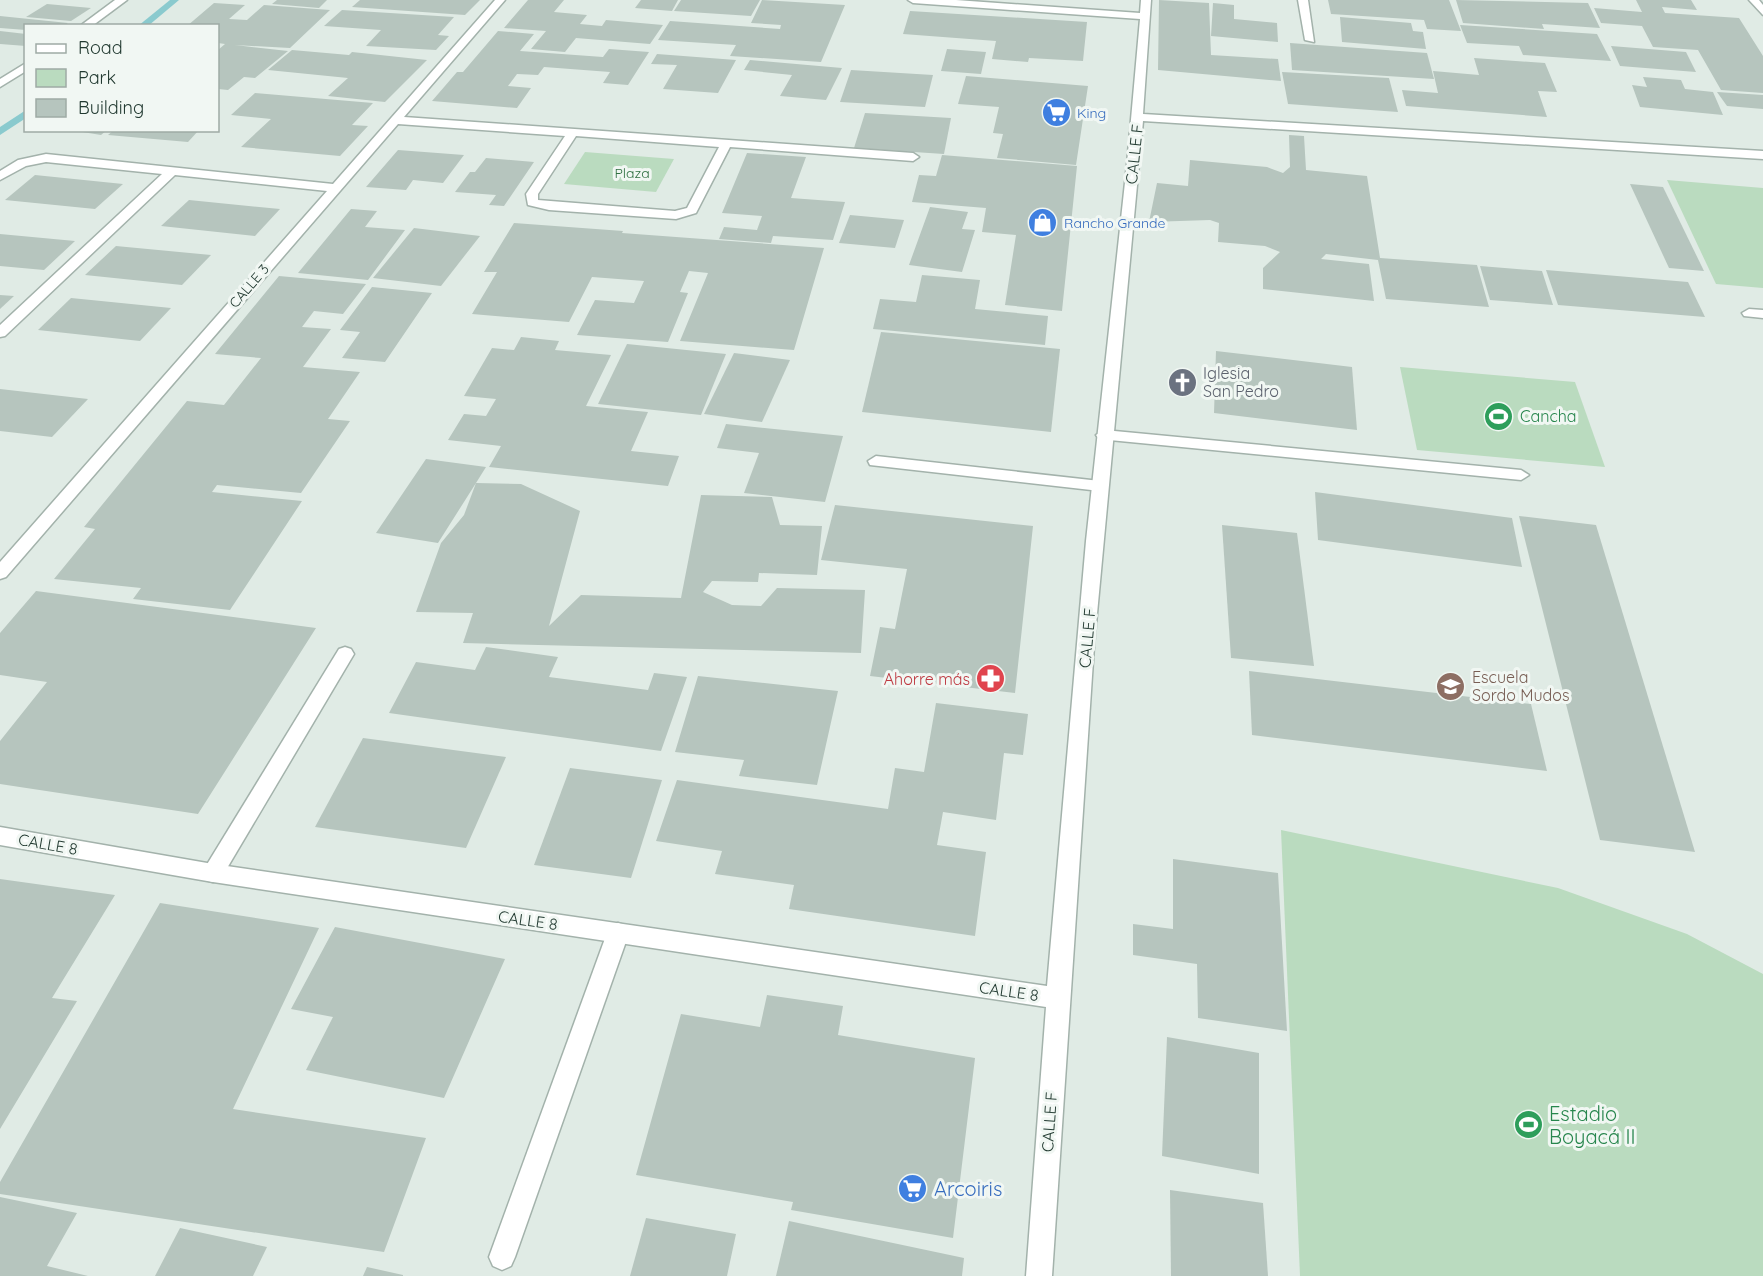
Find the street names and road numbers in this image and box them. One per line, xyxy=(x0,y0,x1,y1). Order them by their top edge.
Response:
street label: CALLE F xyxy=(1121,123,1147,185)
street label: CALLE 3 xyxy=(225,260,273,312)
street label: CALLE F xyxy=(1074,607,1100,669)
street label: CALLE 8 xyxy=(17,829,79,859)
street label: CALLE 8 xyxy=(497,906,559,934)
street label: CALLE 8 xyxy=(978,977,1040,1005)
street label: CALLE F xyxy=(1037,1091,1061,1153)

